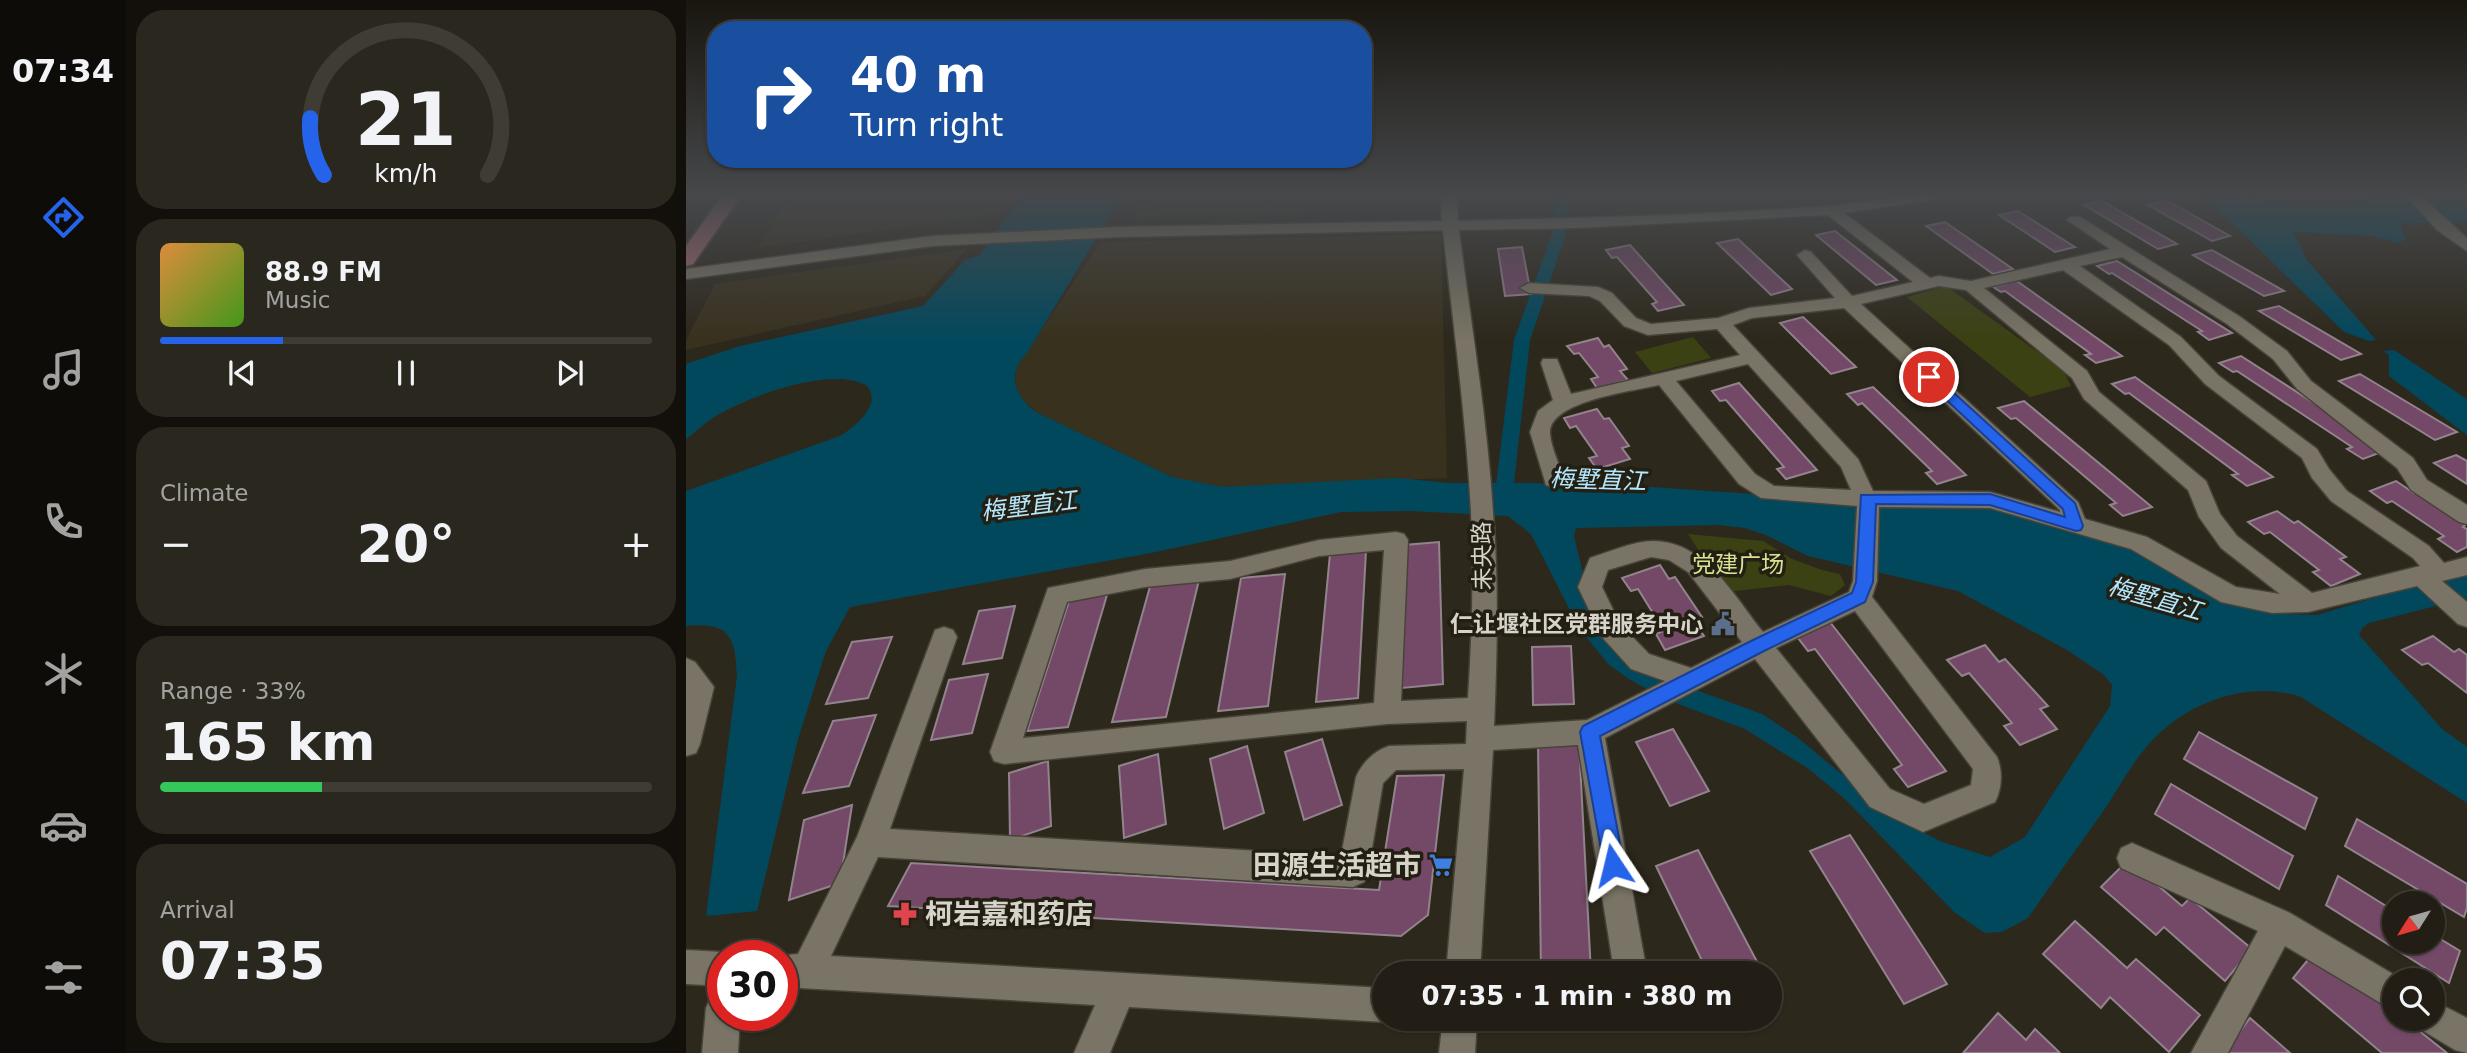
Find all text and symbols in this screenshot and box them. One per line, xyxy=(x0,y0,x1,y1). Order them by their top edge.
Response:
text: 40 m xyxy=(850,47,986,104)
icon: right xyxy=(735,49,826,140)
text: 07:34 xyxy=(12,52,114,90)
text: 21 xyxy=(355,78,457,163)
text: Turn right xyxy=(850,106,1003,144)
text: km/h xyxy=(374,159,438,188)
icon: directions xyxy=(39,193,88,242)
text: 88.9 FM xyxy=(265,257,382,287)
text: Music xyxy=(265,287,330,313)
icon: music xyxy=(39,345,88,394)
pin xyxy=(1899,347,1959,407)
icon: previous xyxy=(223,354,261,392)
icon: pause xyxy=(387,354,425,392)
icon: next xyxy=(551,354,589,392)
icon: arrive xyxy=(1910,358,1948,396)
water label: 梅墅直江 xyxy=(1550,464,1649,496)
text: Climate xyxy=(160,480,249,506)
water label: 梅墅直江 xyxy=(980,486,1081,526)
icon: phone xyxy=(39,497,88,546)
text: 20° xyxy=(357,514,455,574)
street label: 未央路 xyxy=(1468,521,1496,591)
text: − xyxy=(160,522,192,566)
text: + xyxy=(620,522,652,566)
park label: 党建广场 xyxy=(1692,551,1784,577)
water label: 梅墅直江 xyxy=(2105,572,2208,627)
public building icon: 仁让堰社区党群服务中心 xyxy=(1709,610,1737,638)
place label: 仁让堰社区党群服务中心 xyxy=(1450,611,1703,637)
icon: climate xyxy=(39,649,88,698)
text: Range · 33% xyxy=(160,678,306,704)
text: 165 km xyxy=(160,712,375,772)
icon: car xyxy=(39,801,88,850)
position arrow xyxy=(1576,828,1650,902)
place label: 田源生活超市 xyxy=(1253,849,1421,882)
supermarket icon: 田源生活超市 xyxy=(1427,851,1455,879)
north arrow xyxy=(2382,891,2445,954)
map controls xyxy=(2382,891,2445,1031)
text: Arrival xyxy=(160,897,235,923)
place label: 柯岩嘉和药店 xyxy=(925,898,1093,931)
pharmacy icon: 柯岩嘉和药店 xyxy=(891,900,919,928)
text: 07:35 xyxy=(160,931,326,991)
speed limit sign: 30 xyxy=(707,940,798,1031)
icon: filters xyxy=(39,953,88,1002)
button: search xyxy=(2382,968,2445,1031)
text: 07:35 · 1 min · 380 m xyxy=(1422,981,1732,1011)

